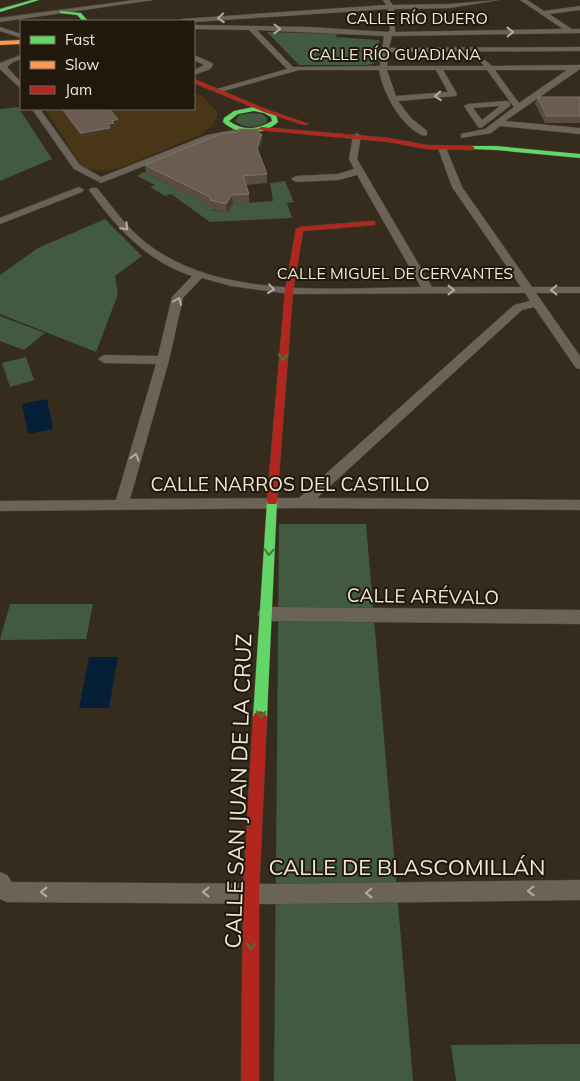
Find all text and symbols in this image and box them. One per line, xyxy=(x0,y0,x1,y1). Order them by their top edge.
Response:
street label: CALLE RÍO DUERO xyxy=(346,8,488,28)
one-way arrow xyxy=(216,12,224,23)
legend xyxy=(20,20,195,110)
one-way arrow xyxy=(274,23,282,34)
one-way arrow xyxy=(506,26,514,37)
text: Fast xyxy=(65,30,95,49)
street label: CALLE RÍO GUADIANA xyxy=(309,44,481,64)
text: Slow xyxy=(65,55,99,74)
text: Jam xyxy=(65,80,92,99)
one-way arrow xyxy=(434,91,442,102)
one-way arrow xyxy=(119,222,128,231)
street label: CALLE MIGUEL DE CERVANTES xyxy=(277,263,513,283)
one-way arrow xyxy=(267,283,275,293)
one-way arrow xyxy=(448,285,455,295)
one-way arrow xyxy=(550,285,558,295)
one-way arrow xyxy=(172,297,183,306)
one-way arrow xyxy=(278,353,289,361)
one-way arrow xyxy=(130,453,140,462)
street label: CALLE NARROS DEL CASTILLO xyxy=(150,472,430,496)
one-way arrow xyxy=(264,548,275,556)
street label: CALLE ARÉVALO xyxy=(347,583,499,609)
street label: CALLE SAN JUAN DE LA CRUZ xyxy=(219,633,257,949)
one-way arrow xyxy=(255,710,266,718)
street label: CALLE DE BLASCOMILLÁN xyxy=(268,853,546,881)
one-way arrow xyxy=(527,886,535,896)
one-way arrow xyxy=(40,887,48,897)
one-way arrow xyxy=(202,887,210,897)
one-way arrow xyxy=(365,888,372,898)
one-way arrow xyxy=(246,942,256,950)

